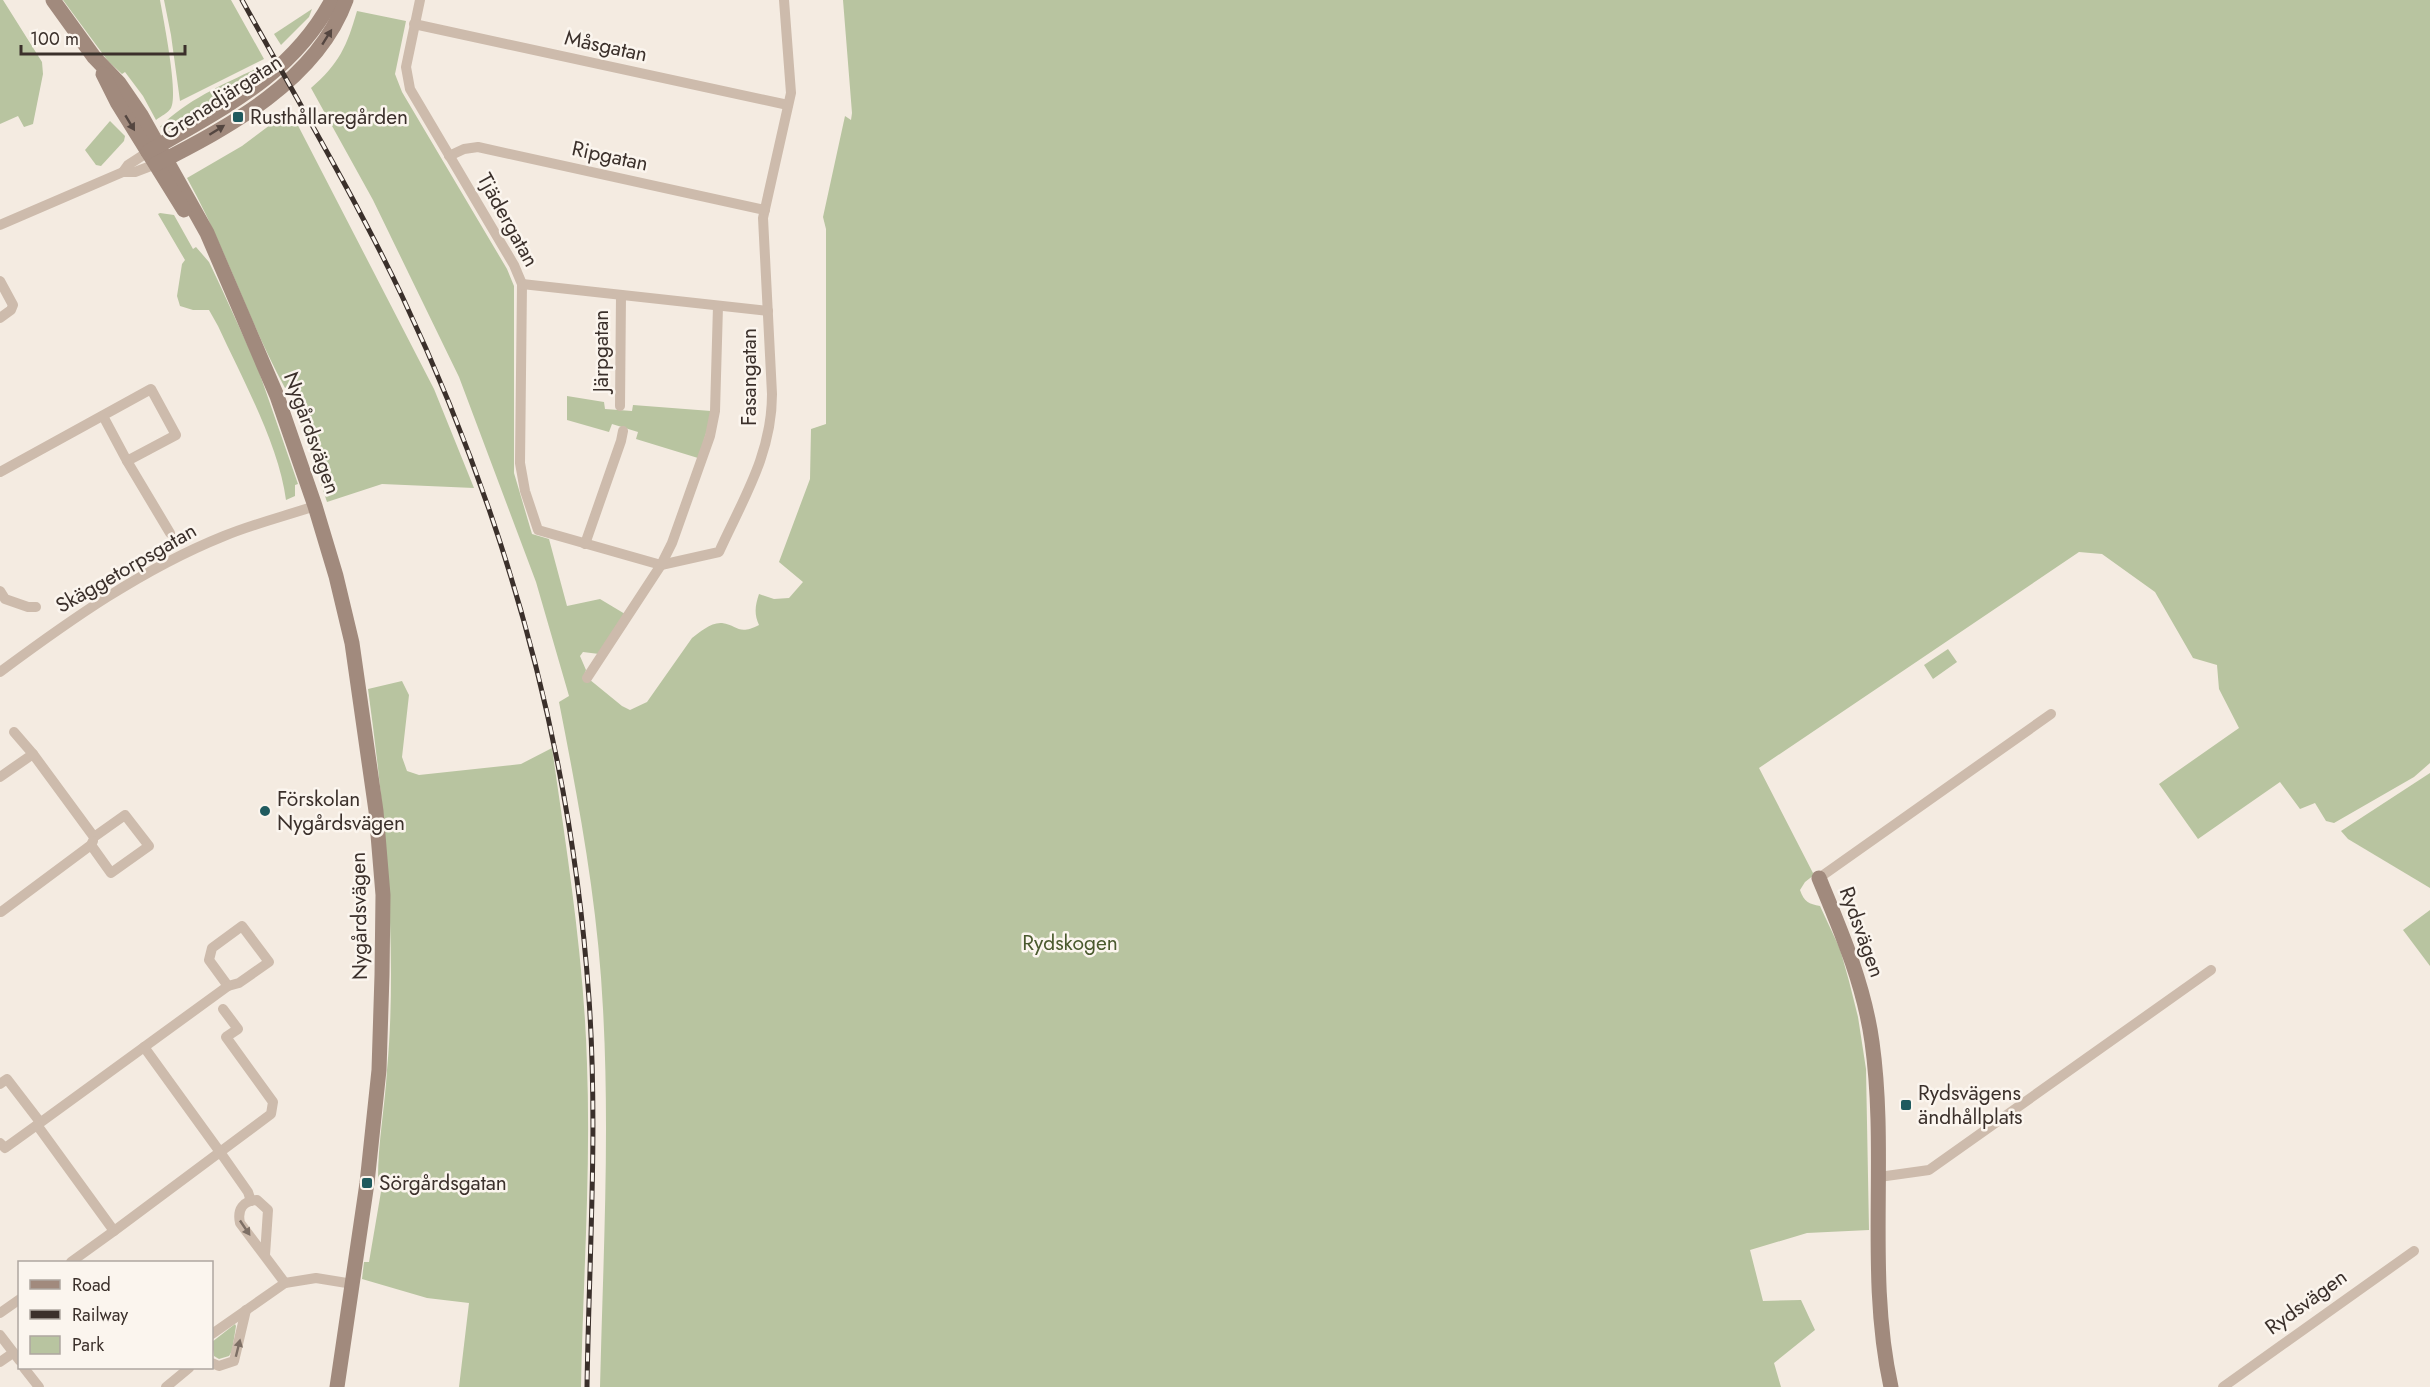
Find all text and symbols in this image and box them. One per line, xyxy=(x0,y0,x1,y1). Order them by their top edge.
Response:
scale bar xyxy=(21,18,184,56)
street label: Måsgatan xyxy=(562,23,650,69)
text: 100 m xyxy=(30,26,79,52)
one-way arrow xyxy=(322,28,333,45)
street label: Grenadjärgatan xyxy=(156,47,288,147)
place label: Rusthållaregården xyxy=(250,102,408,132)
marker: Rusthållaregården xyxy=(231,110,245,124)
one-way arrow xyxy=(125,115,136,131)
one-way arrow xyxy=(209,124,225,135)
street label: Ripgatan xyxy=(569,133,651,179)
street label: Tjädergatan xyxy=(470,168,546,272)
street label: Järpgatan xyxy=(586,310,616,395)
street label: Fasangatan xyxy=(734,328,764,426)
street label: Nygårdsvägen xyxy=(276,368,348,498)
street label: Skäggetorpsgatan xyxy=(50,515,202,621)
place label: Förskolan Nygårdsvägen xyxy=(277,784,405,838)
marker: Förskolan Nygårdsvägen xyxy=(258,804,272,818)
street label: Nygårdsvägen xyxy=(343,852,375,980)
street label: Rydsvägen xyxy=(1832,882,1892,982)
park label: Rydskogen xyxy=(1022,928,1118,958)
place label: Rydsvägens ändhållplats xyxy=(1918,1078,2022,1132)
marker: Rydsvägens ändhållplats xyxy=(1899,1098,1913,1112)
place label: Sörgårdsgatan xyxy=(379,1168,507,1198)
marker: Sörgårdsgatan xyxy=(360,1176,374,1190)
one-way arrow xyxy=(240,1219,251,1236)
legend xyxy=(18,1261,213,1369)
street label: Rydsvägen xyxy=(2259,1262,2353,1342)
text: Road xyxy=(72,1272,111,1298)
text: Railway xyxy=(72,1302,128,1328)
text: Park xyxy=(72,1332,104,1358)
one-way arrow xyxy=(234,1338,243,1357)

